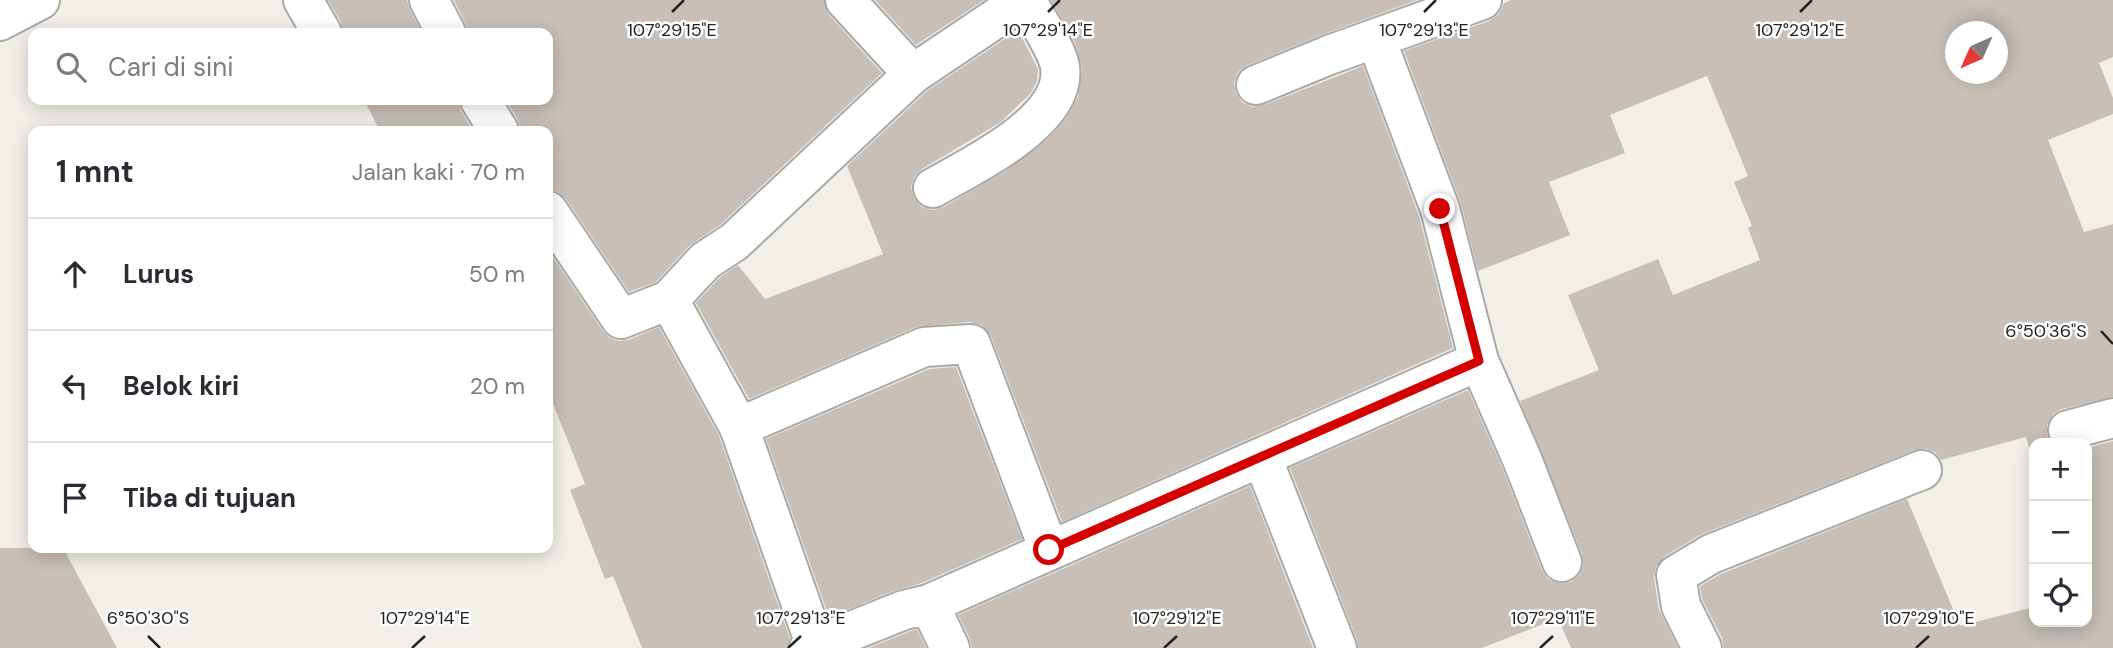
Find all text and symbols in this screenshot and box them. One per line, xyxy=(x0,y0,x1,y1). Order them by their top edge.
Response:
text: 107°29'15"E xyxy=(627,18,717,42)
text: 107°29'14"E xyxy=(1003,18,1093,42)
text: 107°29'13"E xyxy=(1379,18,1469,42)
text: 107°29'12"E xyxy=(1755,18,1845,42)
north arrow xyxy=(1945,21,2008,84)
search box xyxy=(28,28,553,105)
icon: search xyxy=(52,48,90,86)
text: Cari di sini xyxy=(108,50,233,84)
text: 1 mnt xyxy=(56,152,134,191)
text: Jalan kaki · 70 m xyxy=(352,157,525,187)
route end xyxy=(1424,193,1455,224)
icon: ahead xyxy=(56,255,94,293)
text: Lurus xyxy=(123,257,194,291)
text: 50 m xyxy=(469,259,525,289)
text: 6°50'36"S xyxy=(2005,319,2087,343)
icon: left xyxy=(56,367,94,405)
text: Belok kiri xyxy=(123,369,239,403)
text: 20 m xyxy=(470,371,525,401)
map controls xyxy=(2029,438,2092,627)
button: + xyxy=(2029,438,2092,501)
icon: arrive xyxy=(56,479,94,517)
text: Tiba di tujuan xyxy=(123,481,296,515)
button: − xyxy=(2029,501,2092,564)
route start xyxy=(1033,534,1064,565)
button: locate xyxy=(2029,564,2092,627)
text: 6°50'30"S xyxy=(107,606,189,630)
text: 107°29'14"E xyxy=(380,606,470,630)
text: 107°29'13"E xyxy=(756,606,846,630)
text: 107°29'12"E xyxy=(1132,606,1222,630)
text: 107°29'11"E xyxy=(1511,606,1595,630)
text: 107°29'10"E xyxy=(1883,606,1975,630)

